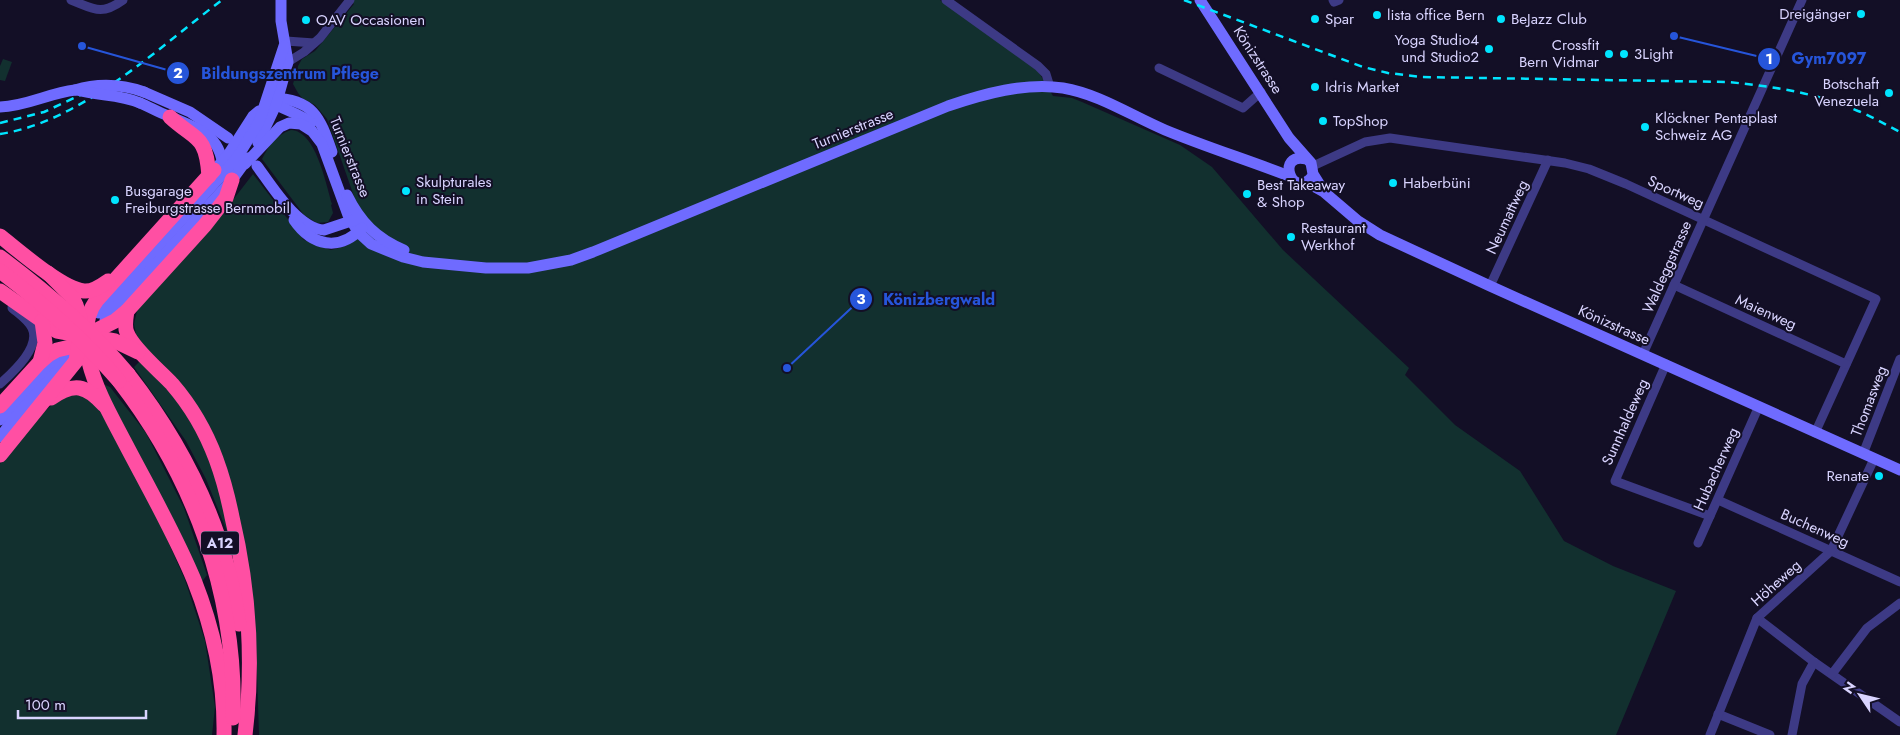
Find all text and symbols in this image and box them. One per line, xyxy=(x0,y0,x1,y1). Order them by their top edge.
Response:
place label: Dreigänger xyxy=(1779,3,1852,25)
place label: lista office Bern xyxy=(1387,4,1485,26)
place label: Spar xyxy=(1325,8,1355,30)
place label: BeJazz Club xyxy=(1511,8,1587,30)
marker: Dreigänger xyxy=(1855,8,1867,20)
place label: OAV Occasionen xyxy=(316,9,425,31)
marker: lista office Bern xyxy=(1371,9,1383,21)
marker: Spar xyxy=(1309,13,1321,25)
marker: BeJazz Club xyxy=(1495,13,1507,25)
marker: OAV Occasionen xyxy=(300,14,312,26)
street label: Könizstrasse xyxy=(1228,22,1288,98)
place label: Yoga Studio4 und Studio2 xyxy=(1395,29,1479,68)
place label: Crossfit Bern Vidmar xyxy=(1519,34,1600,73)
marker: Yoga Studio4 und Studio2 xyxy=(1483,43,1495,55)
place label: 3Light xyxy=(1634,43,1673,65)
callout: Gym7097 xyxy=(1756,43,1876,74)
text: Gym7097 xyxy=(1792,47,1867,70)
marker: Crossfit Bern Vidmar xyxy=(1603,48,1615,60)
marker: 3Light xyxy=(1618,48,1630,60)
text: 1 xyxy=(1765,48,1773,70)
callout: Bildungszentrum Pflege xyxy=(166,58,389,89)
text: 2 xyxy=(173,62,183,84)
text: Bildungszentrum Pflege xyxy=(201,62,379,85)
place label: Botschaft Venezuela xyxy=(1814,73,1879,112)
place label: Idris Market xyxy=(1325,76,1399,98)
marker: Idris Market xyxy=(1309,81,1321,93)
marker: Botschaft Venezuela xyxy=(1883,87,1895,99)
street label: Turnierstrasse xyxy=(809,103,897,155)
place label: Klöckner Pentaplast Schweiz AG xyxy=(1655,107,1778,146)
place label: TopShop xyxy=(1333,110,1389,132)
street label: Turnierstrasse xyxy=(324,113,376,201)
marker: TopShop xyxy=(1317,115,1329,127)
marker: Klöckner Pentaplast Schweiz AG xyxy=(1639,121,1651,133)
street label: Sportweg xyxy=(1644,170,1708,214)
place label: Skulpturales in Stein xyxy=(416,171,492,210)
place label: Haberbüni xyxy=(1403,172,1471,194)
place label: Best Takeaway & Shop xyxy=(1257,174,1346,213)
street label: Neumattweg xyxy=(1480,176,1534,258)
marker: Haberbüni xyxy=(1387,177,1399,189)
place label: Busgarage Freiburgstrasse Bernmobil xyxy=(125,180,290,219)
marker: Skulpturales in Stein xyxy=(400,185,412,197)
marker: Best Takeaway & Shop xyxy=(1241,188,1253,200)
marker: Busgarage Freiburgstrasse Bernmobil xyxy=(109,194,121,206)
place label: Restaurant Werkhof xyxy=(1301,217,1366,256)
street label: Waldeggstrasse xyxy=(1637,217,1697,317)
marker: Restaurant Werkhof xyxy=(1285,231,1297,243)
callout: Könizbergwald xyxy=(848,284,1005,315)
text: 3 xyxy=(856,288,866,310)
text: Könizbergwald xyxy=(883,288,995,311)
street label: Maienweg xyxy=(1732,289,1800,335)
street label: Könizstrasse xyxy=(1574,299,1654,351)
street label: Thomasweg xyxy=(1845,362,1893,440)
street label: Sunnhaldeweg xyxy=(1596,375,1654,469)
street label: Hubacherweg xyxy=(1688,424,1744,514)
place label: Renate xyxy=(1826,465,1869,487)
marker: Renate xyxy=(1873,470,1885,482)
street label: Buchenweg xyxy=(1777,503,1853,553)
road number: A12 xyxy=(201,532,239,554)
street label: Höheweg xyxy=(1746,555,1806,611)
north arrow xyxy=(1835,670,1885,720)
text: N xyxy=(1838,677,1861,698)
scale bar xyxy=(18,688,145,720)
text: 100 m xyxy=(25,694,66,716)

